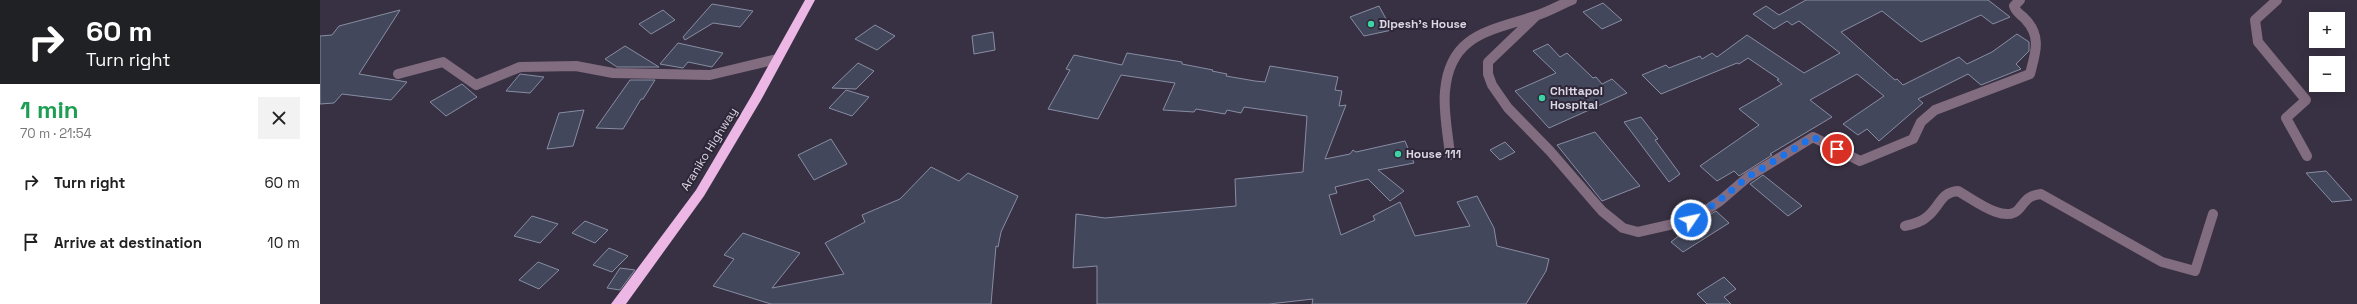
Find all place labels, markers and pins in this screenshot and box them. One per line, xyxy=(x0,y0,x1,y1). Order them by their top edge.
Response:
place label: Dipesh's House xyxy=(1379,16,1467,32)
marker: Dipesh's House xyxy=(1366,19,1376,29)
place label: Chittapol Hospital xyxy=(1550,83,1603,113)
marker: Chittapol Hospital xyxy=(1537,93,1547,103)
pin xyxy=(1820,132,1854,166)
place label: House 111 xyxy=(1406,146,1461,162)
marker: House 111 xyxy=(1393,149,1403,159)

